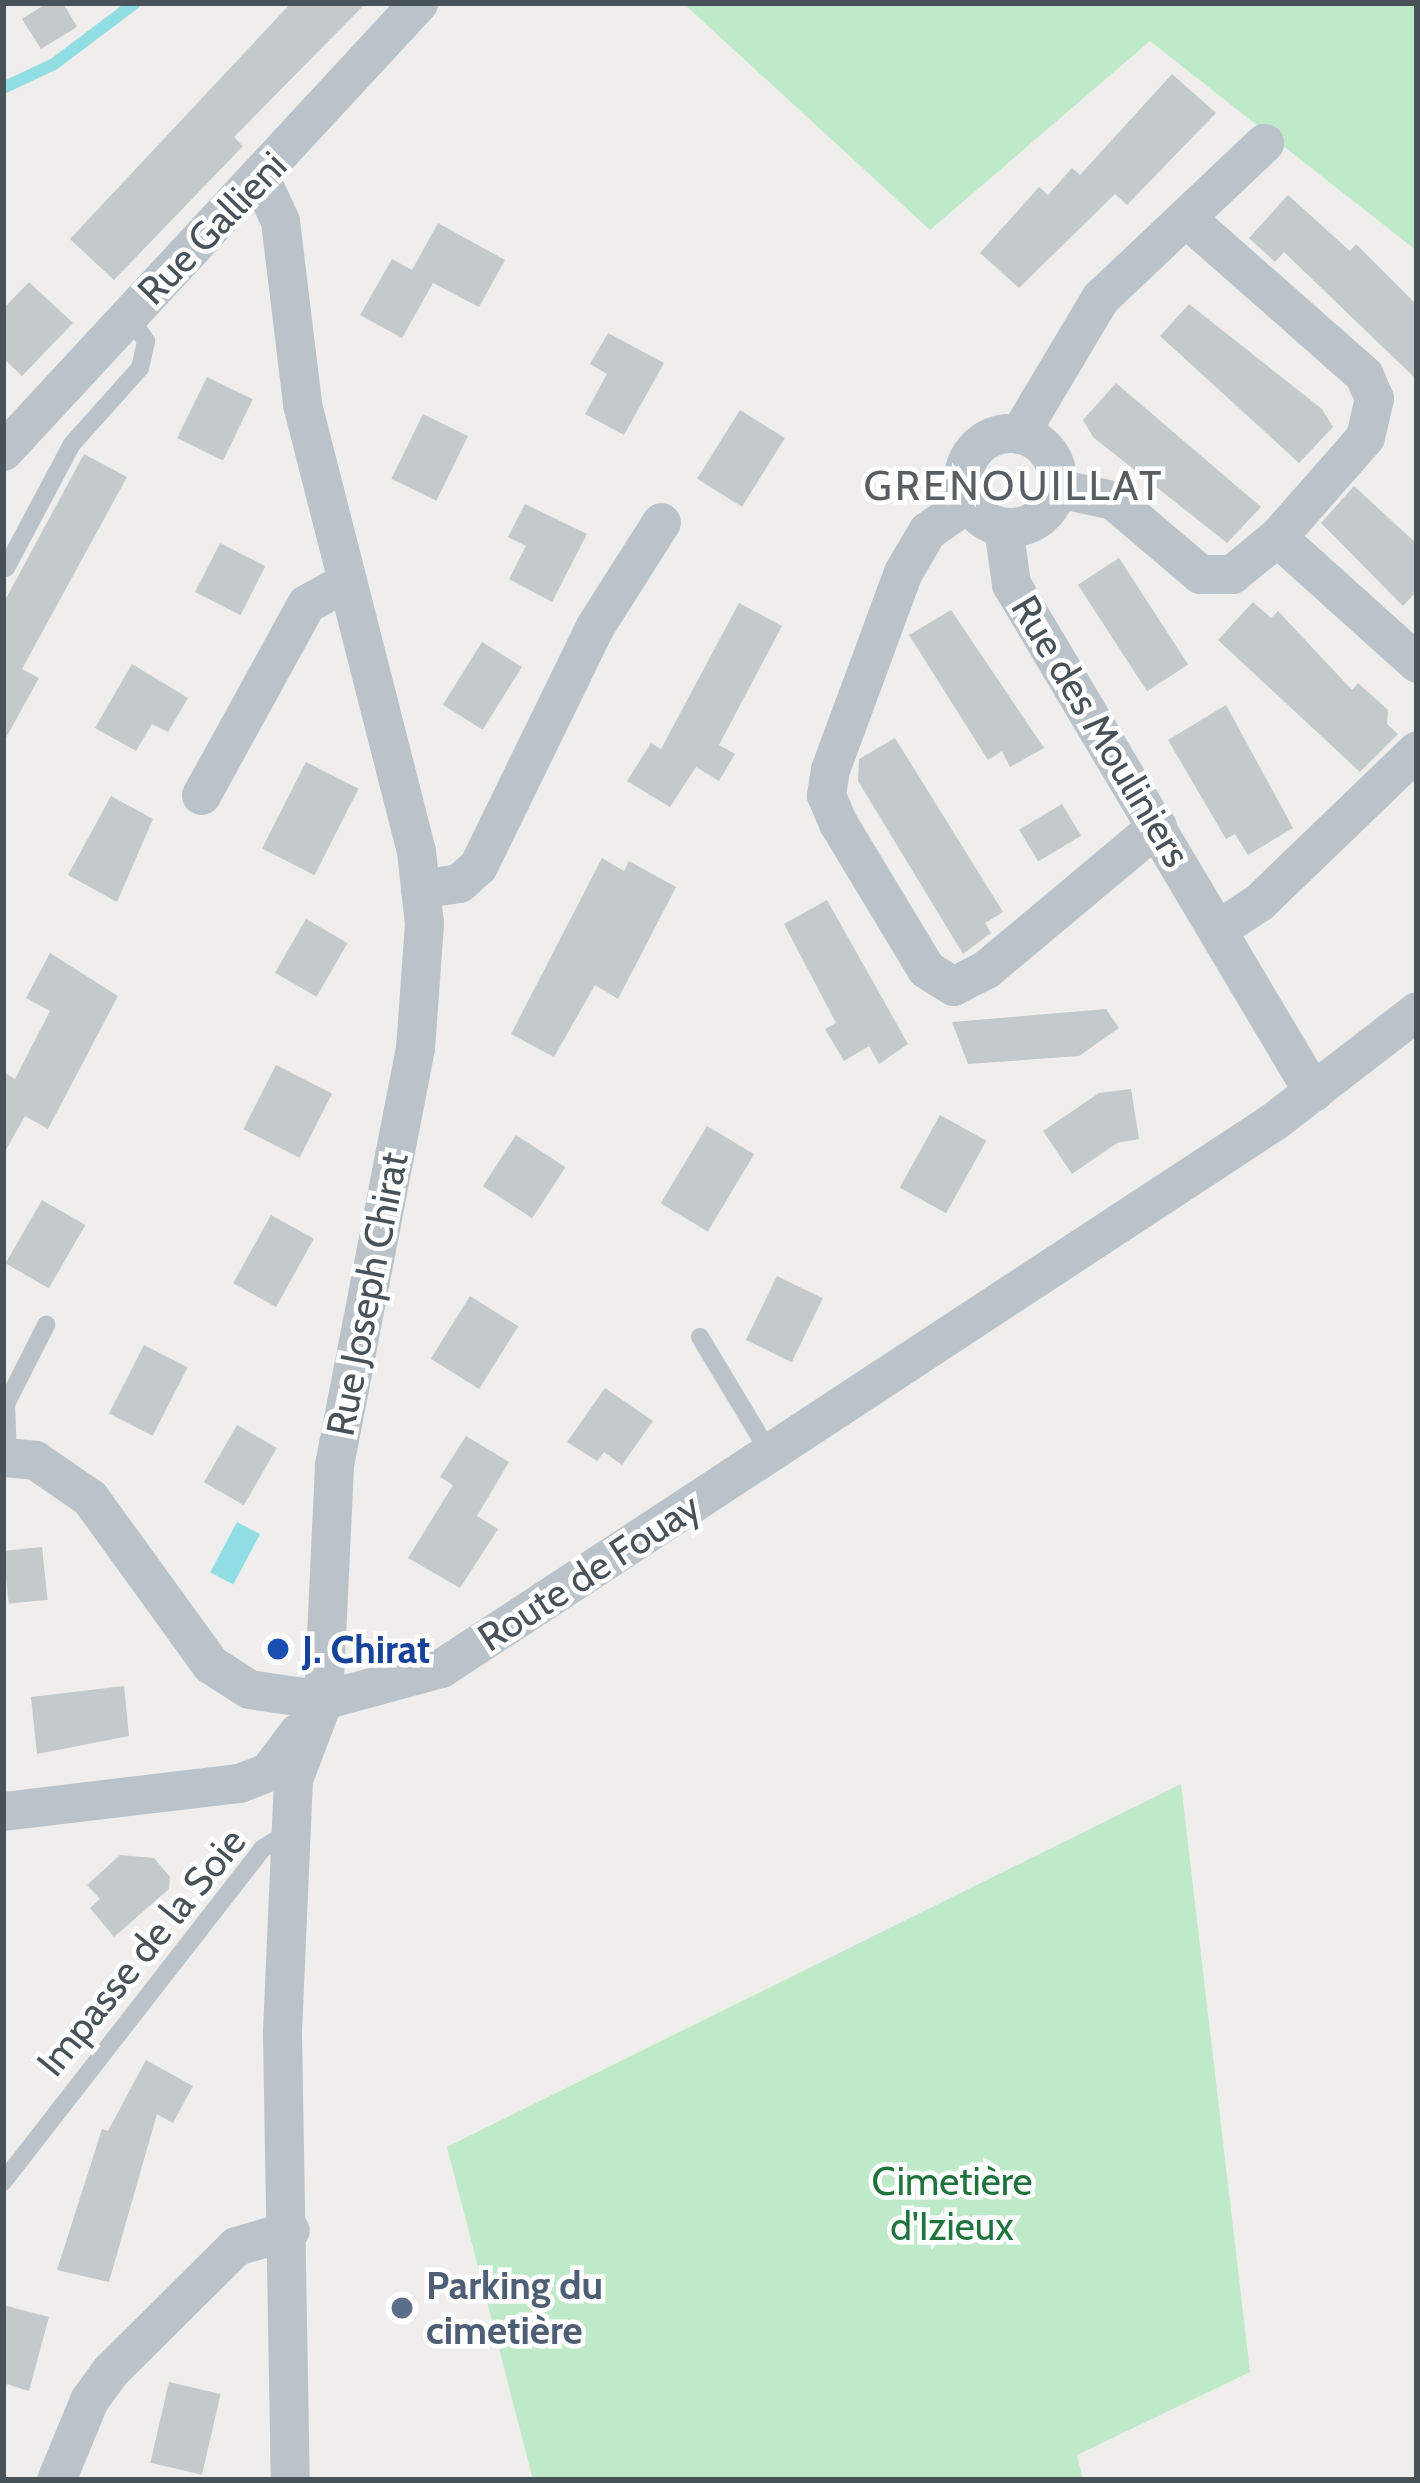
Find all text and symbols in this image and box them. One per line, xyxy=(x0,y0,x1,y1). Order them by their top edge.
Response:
street label: Rue Gallieni xyxy=(128,142,296,314)
district label: GRENOUILLAT xyxy=(864,460,1164,510)
street label: Rue des Mouliniers xyxy=(1002,587,1200,875)
street label: Rue Joseph Chirat xyxy=(317,1148,417,1440)
street label: Route de Fouay xyxy=(469,1483,709,1661)
place label: J. Chirat xyxy=(302,1626,430,1672)
marker: J. Chirat xyxy=(265,1636,291,1662)
street label: Impasse de la Soie xyxy=(27,1819,255,2085)
park label: Cimetière d'Izieux xyxy=(872,2159,1032,2250)
place label: Parking du cimetière xyxy=(426,2263,603,2354)
marker: Parking du cimetière xyxy=(389,2295,415,2321)

